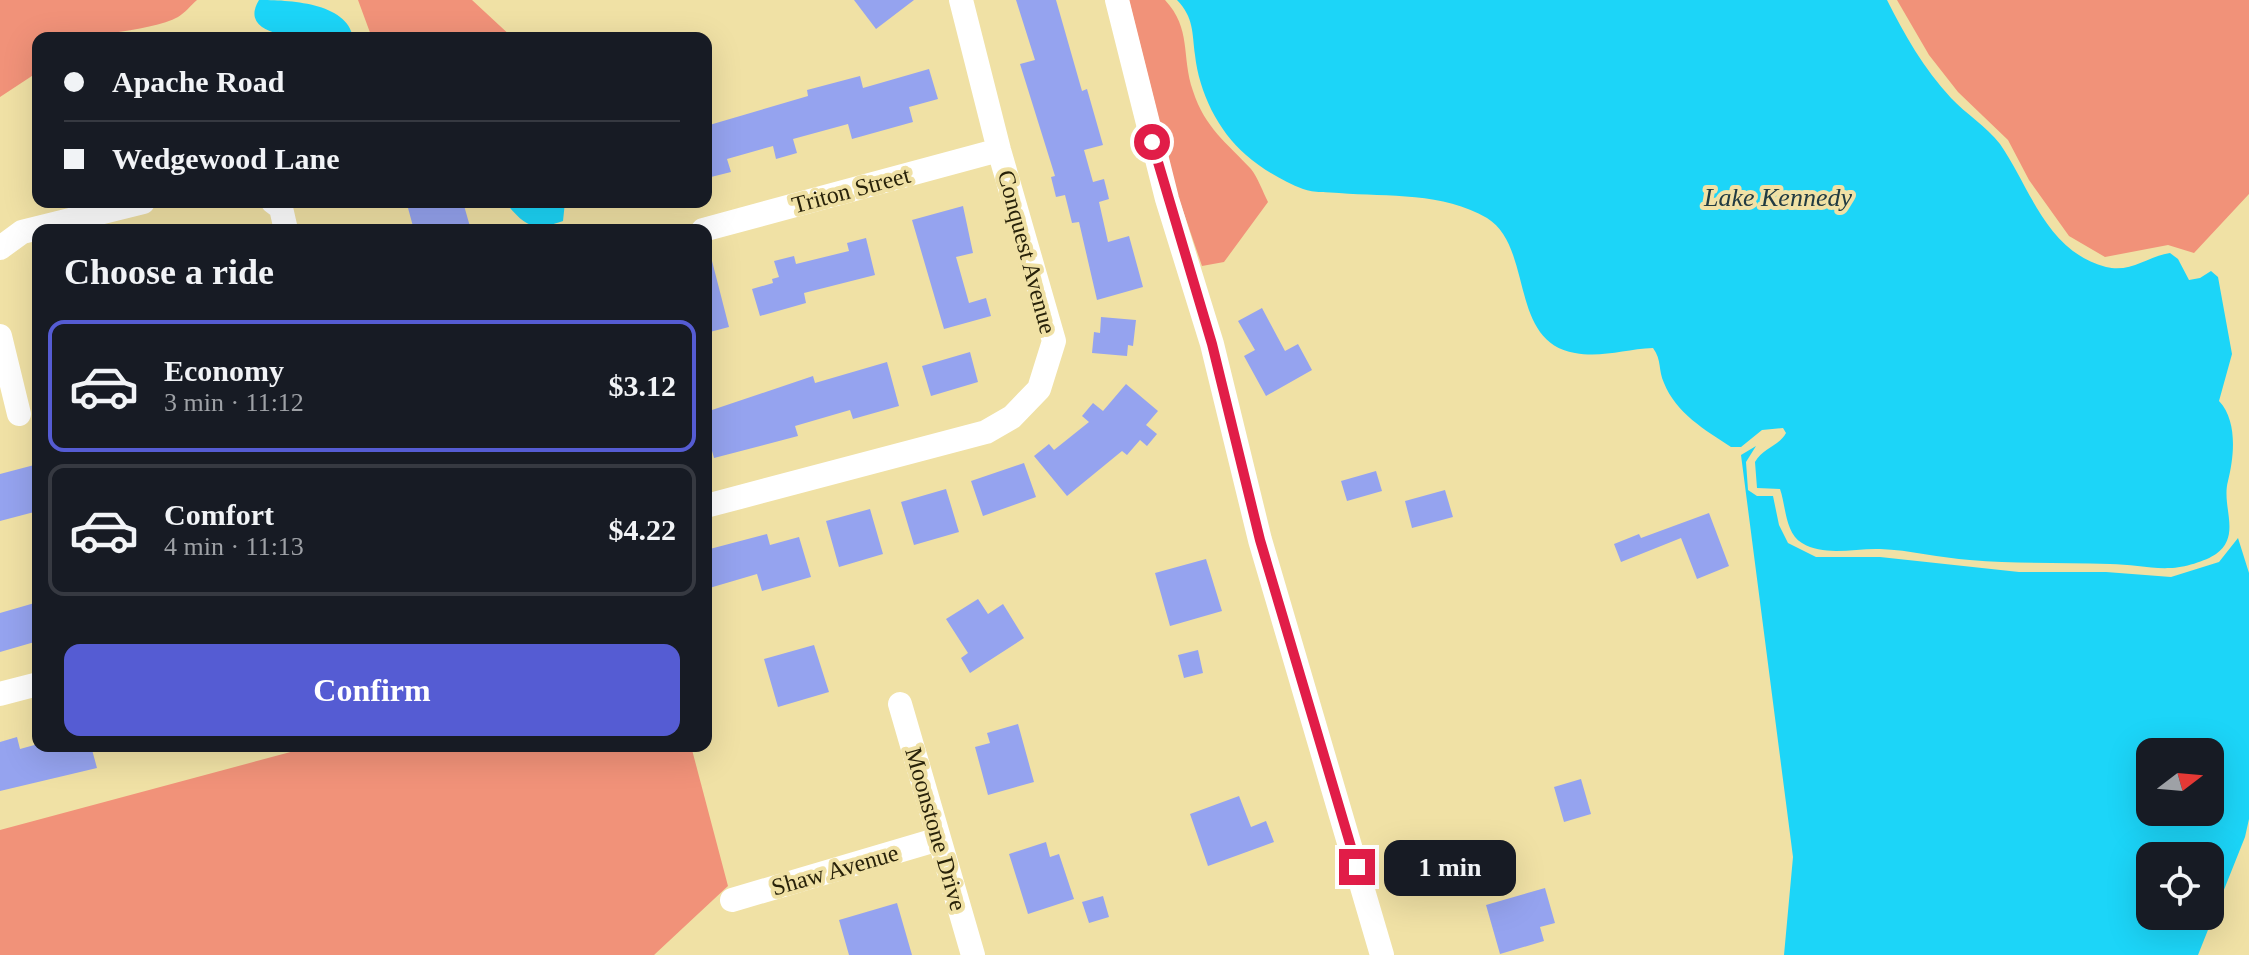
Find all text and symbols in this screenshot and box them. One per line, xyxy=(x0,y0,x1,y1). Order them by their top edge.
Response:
text: Apache Road xyxy=(112,65,285,98)
route start xyxy=(1134,124,1170,160)
text: Wedgewood Lane xyxy=(112,142,340,175)
street label: Triton Street xyxy=(789,162,913,218)
street label: Conquest Avenue xyxy=(993,167,1061,337)
water label: Lake Kennedy xyxy=(1703,183,1852,212)
text: Choose a ride xyxy=(64,252,274,292)
icon: car xyxy=(68,350,140,422)
text: Economy xyxy=(164,354,284,387)
text: $3.12 xyxy=(609,369,676,402)
text: 3 min · 11:12 xyxy=(164,388,304,417)
icon: car xyxy=(68,494,140,566)
text: Comfort xyxy=(164,498,274,531)
text: $4.22 xyxy=(609,513,676,546)
text: 4 min · 11:13 xyxy=(164,532,304,561)
button: Confirm xyxy=(64,644,680,736)
north arrow xyxy=(2136,738,2224,826)
map controls xyxy=(2136,738,2224,930)
street label: Moonstone Drive xyxy=(900,744,972,914)
street label: Shaw Avenue xyxy=(769,839,901,901)
callout: 1 min xyxy=(1385,839,1517,895)
button: locate xyxy=(2136,842,2224,930)
route end xyxy=(1339,849,1375,885)
text: 1 min xyxy=(1419,853,1481,882)

